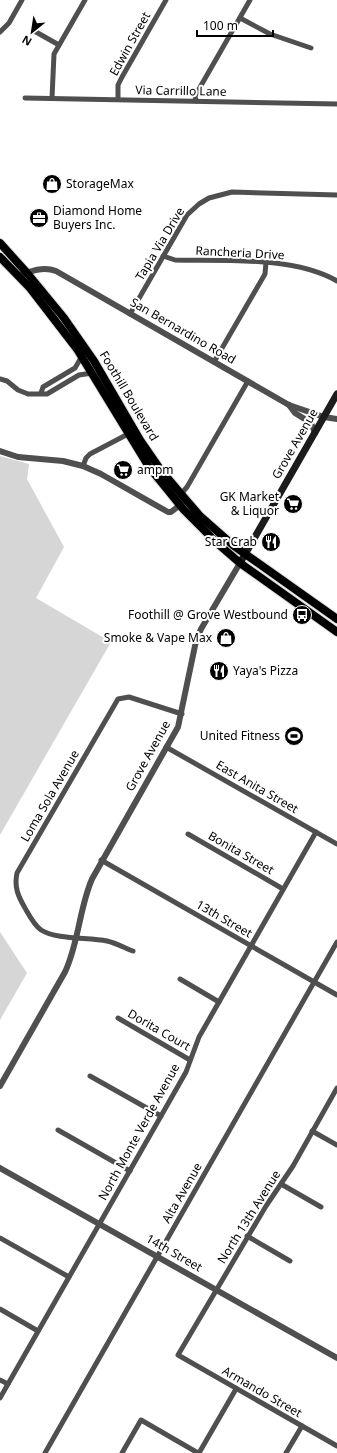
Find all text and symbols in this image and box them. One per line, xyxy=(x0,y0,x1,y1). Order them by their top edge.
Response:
street label: Edwin Street xyxy=(105,8,154,79)
north arrow xyxy=(12,12,52,52)
scale bar xyxy=(197,12,273,38)
text: 100 m xyxy=(203,17,238,34)
text: N xyxy=(19,32,34,50)
street label: Via Carrillo Lane xyxy=(135,81,227,100)
shop icon: StorageMax xyxy=(41,173,63,195)
place label: StorageMax xyxy=(66,175,134,192)
place label: Diamond Home Buyers Inc. xyxy=(53,202,142,233)
street label: Tapia Via Drive xyxy=(131,204,188,284)
office icon: Diamond Home Buyers Inc. xyxy=(28,207,50,229)
street label: Rancheria Drive xyxy=(195,242,285,263)
street label: San Bernardino Road xyxy=(127,293,239,368)
street label: Foothill Boulevard xyxy=(96,348,163,444)
street label: Grove Avenue xyxy=(268,405,322,482)
supermarket icon: ampm xyxy=(112,459,134,481)
place label: ampm xyxy=(137,461,174,478)
place label: GK Market & Liquor xyxy=(220,488,280,519)
supermarket icon: GK Market & Liquor xyxy=(282,493,304,515)
restaurant icon: Star Crab xyxy=(260,531,282,553)
place label: Star Crab xyxy=(205,533,257,550)
bus stop icon: Foothill @ Grove Westbound xyxy=(291,604,313,626)
place label: Foothill @ Grove Westbound xyxy=(128,606,288,623)
shop icon: Smoke & Vape Max xyxy=(215,627,237,649)
place label: Smoke & Vape Max xyxy=(104,629,213,646)
restaurant icon: Yaya's Pizza xyxy=(208,660,230,682)
place label: Yaya's Pizza xyxy=(233,662,298,679)
street label: Grove Avenue xyxy=(121,717,174,794)
sports icon: United Fitness xyxy=(283,725,305,747)
place label: United Fitness xyxy=(200,727,280,744)
street label: Loma Sola Avenue xyxy=(16,746,83,845)
street label: East Anita Street xyxy=(213,756,302,817)
street label: Bonita Street xyxy=(205,827,278,879)
street label: 13th Street xyxy=(193,896,256,942)
street label: Dorita Court xyxy=(125,1005,194,1055)
street label: North Monte Verde Avenue xyxy=(94,1060,183,1203)
street label: Alta Avenue xyxy=(157,1159,206,1226)
street label: North 13th Avenue xyxy=(213,1167,284,1267)
street label: 14th Street xyxy=(143,1230,206,1276)
street label: Armando Street xyxy=(219,1362,306,1422)

